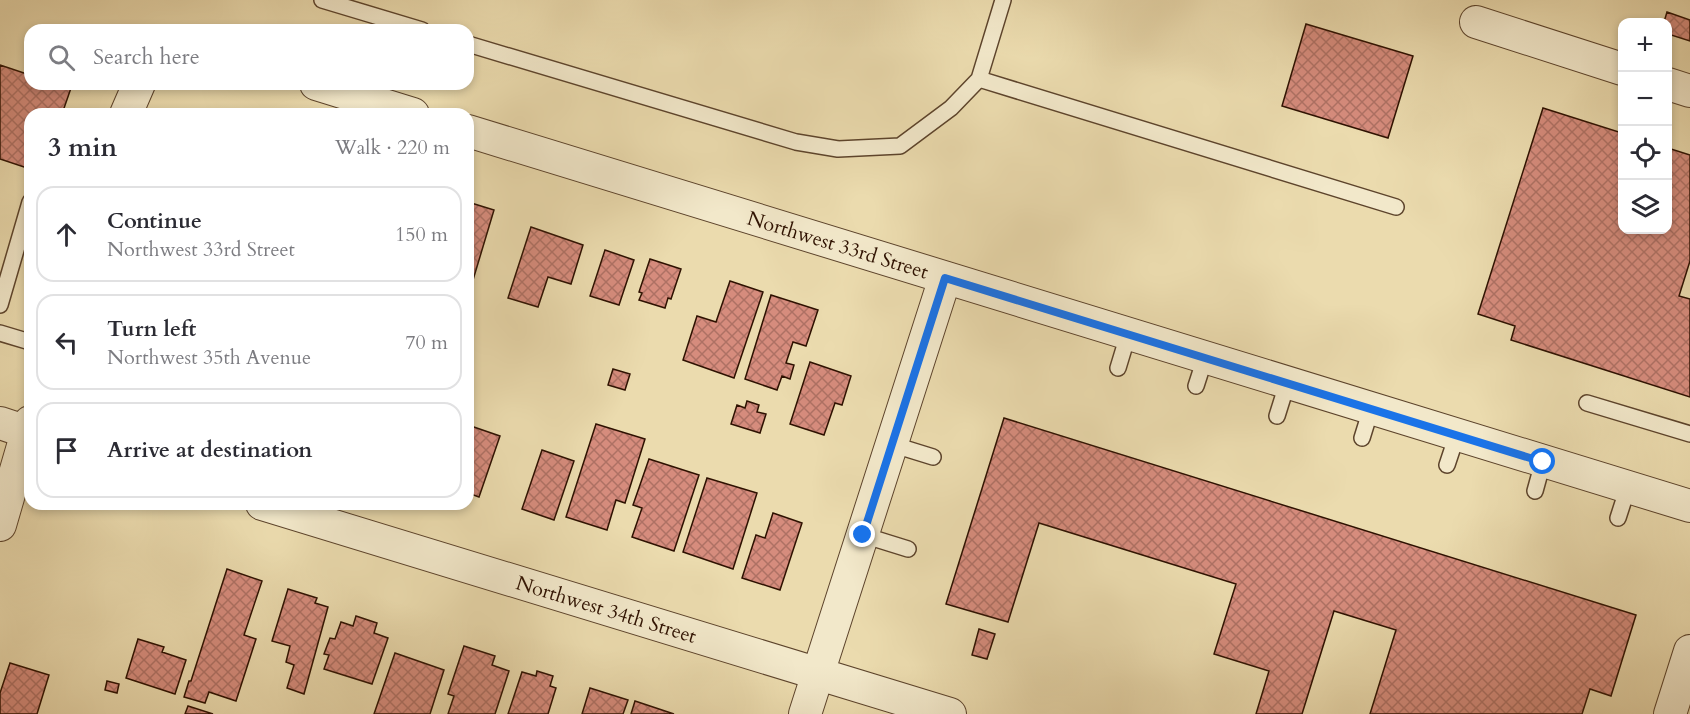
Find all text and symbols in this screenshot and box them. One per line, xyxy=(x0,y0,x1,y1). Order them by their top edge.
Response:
map controls xyxy=(1618,18,1672,234)
button: + xyxy=(1618,18,1672,72)
search box xyxy=(24,24,474,90)
icon: search xyxy=(45,41,78,74)
text: Search here xyxy=(93,42,200,72)
button: − xyxy=(1618,72,1672,126)
button: locate xyxy=(1618,126,1672,180)
text: 3 min xyxy=(48,130,117,165)
text: Walk · 220 m xyxy=(335,134,450,161)
button: layers xyxy=(1618,180,1672,234)
street label: Northwest 33rd Street xyxy=(744,205,932,286)
text: Continue xyxy=(107,206,202,236)
icon: ahead xyxy=(50,218,83,251)
text: 150 m xyxy=(395,221,448,248)
text: Northwest 33rd Street xyxy=(107,236,295,263)
text: Turn left xyxy=(107,314,196,344)
icon: left xyxy=(50,326,83,359)
text: 70 m xyxy=(405,329,448,356)
text: Northwest 35th Avenue xyxy=(107,344,311,371)
icon: arrive xyxy=(50,434,83,467)
text: Arrive at destination xyxy=(107,435,312,465)
route start xyxy=(1529,448,1555,474)
route end xyxy=(849,521,875,547)
street label: Northwest 34th Street xyxy=(513,569,700,650)

